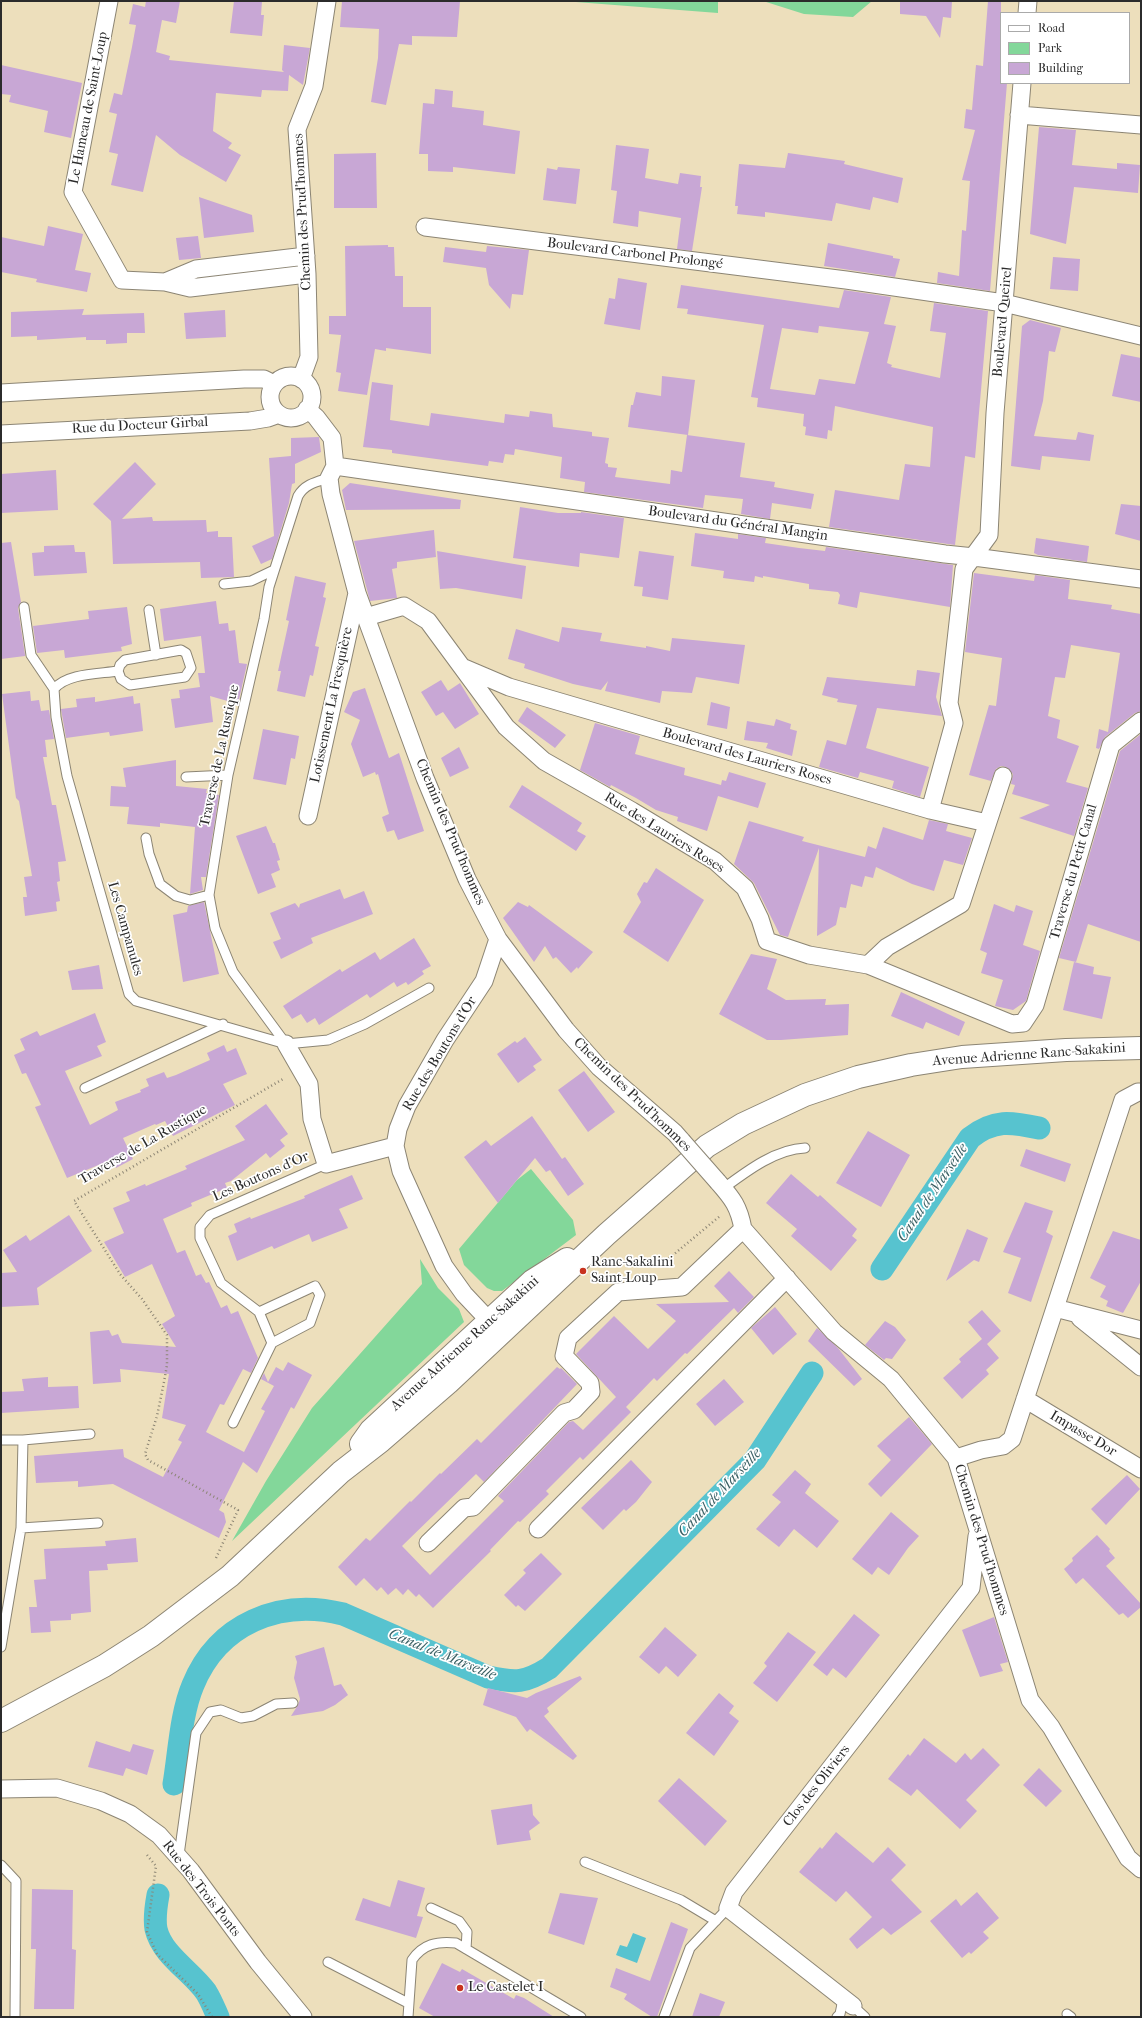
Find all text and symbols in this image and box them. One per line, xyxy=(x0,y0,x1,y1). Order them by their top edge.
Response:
legend xyxy=(1000,12,1130,84)
text: Road xyxy=(1038,21,1065,35)
street label: Le Hameau de Saint-Loup xyxy=(66,30,112,186)
text: Park xyxy=(1038,41,1062,55)
text: Building xyxy=(1038,61,1083,75)
street label: Chemin des Prud'hommes xyxy=(290,133,316,291)
street label: Boulevard Carbonel Prolongé xyxy=(546,235,724,273)
street label: Boulevard Queirel xyxy=(990,266,1016,378)
street label: Rue du Docteur Girbal xyxy=(71,414,209,438)
street label: Boulevard du Général Mangin xyxy=(647,503,829,545)
street label: Lotissement La Fresquière xyxy=(307,626,357,784)
street label: Traverse de La Rustique xyxy=(197,683,243,829)
street label: Boulevard des Lauriers Roses xyxy=(660,725,834,789)
street label: Chemin des Prud'hommes xyxy=(412,756,488,908)
street label: Rue des Lauriers Roses xyxy=(601,789,727,877)
street label: Traverse du Petit Canal xyxy=(1047,802,1101,942)
street label: Les Campanules xyxy=(104,880,146,978)
street label: Rue des Boutons d'Or xyxy=(399,994,481,1114)
street label: Chemin des Prud'hommes xyxy=(570,1034,694,1156)
street label: Avenue Adrienne Ranc-Sakakini xyxy=(932,1040,1126,1070)
street label: Traverse de La Rustique xyxy=(76,1101,210,1189)
water label: Canal de Marseille xyxy=(894,1141,972,1245)
street label: Les Boutons d'Or xyxy=(210,1148,312,1206)
place label: Ranc-Sakalini Saint-Loup xyxy=(591,1255,673,1288)
marker: Ranc-Sakalini Saint-Loup xyxy=(578,1266,588,1276)
street label: Avenue Adrienne Ranc-Sakakini xyxy=(387,1273,543,1415)
street label: Impasse Dor xyxy=(1046,1407,1120,1461)
water label: Canal de Marseille xyxy=(675,1445,765,1541)
street label: Chemin des Prud'hommes xyxy=(950,1462,1012,1618)
water label: Canal de Marseille xyxy=(386,1625,498,1685)
street label: Clos des Oliviers xyxy=(780,1742,854,1830)
street label: Rue des Trois Ponts xyxy=(158,1838,244,1940)
place label: Le Castelet I xyxy=(468,1980,544,1996)
marker: Le Castelet I xyxy=(455,1983,465,1993)

